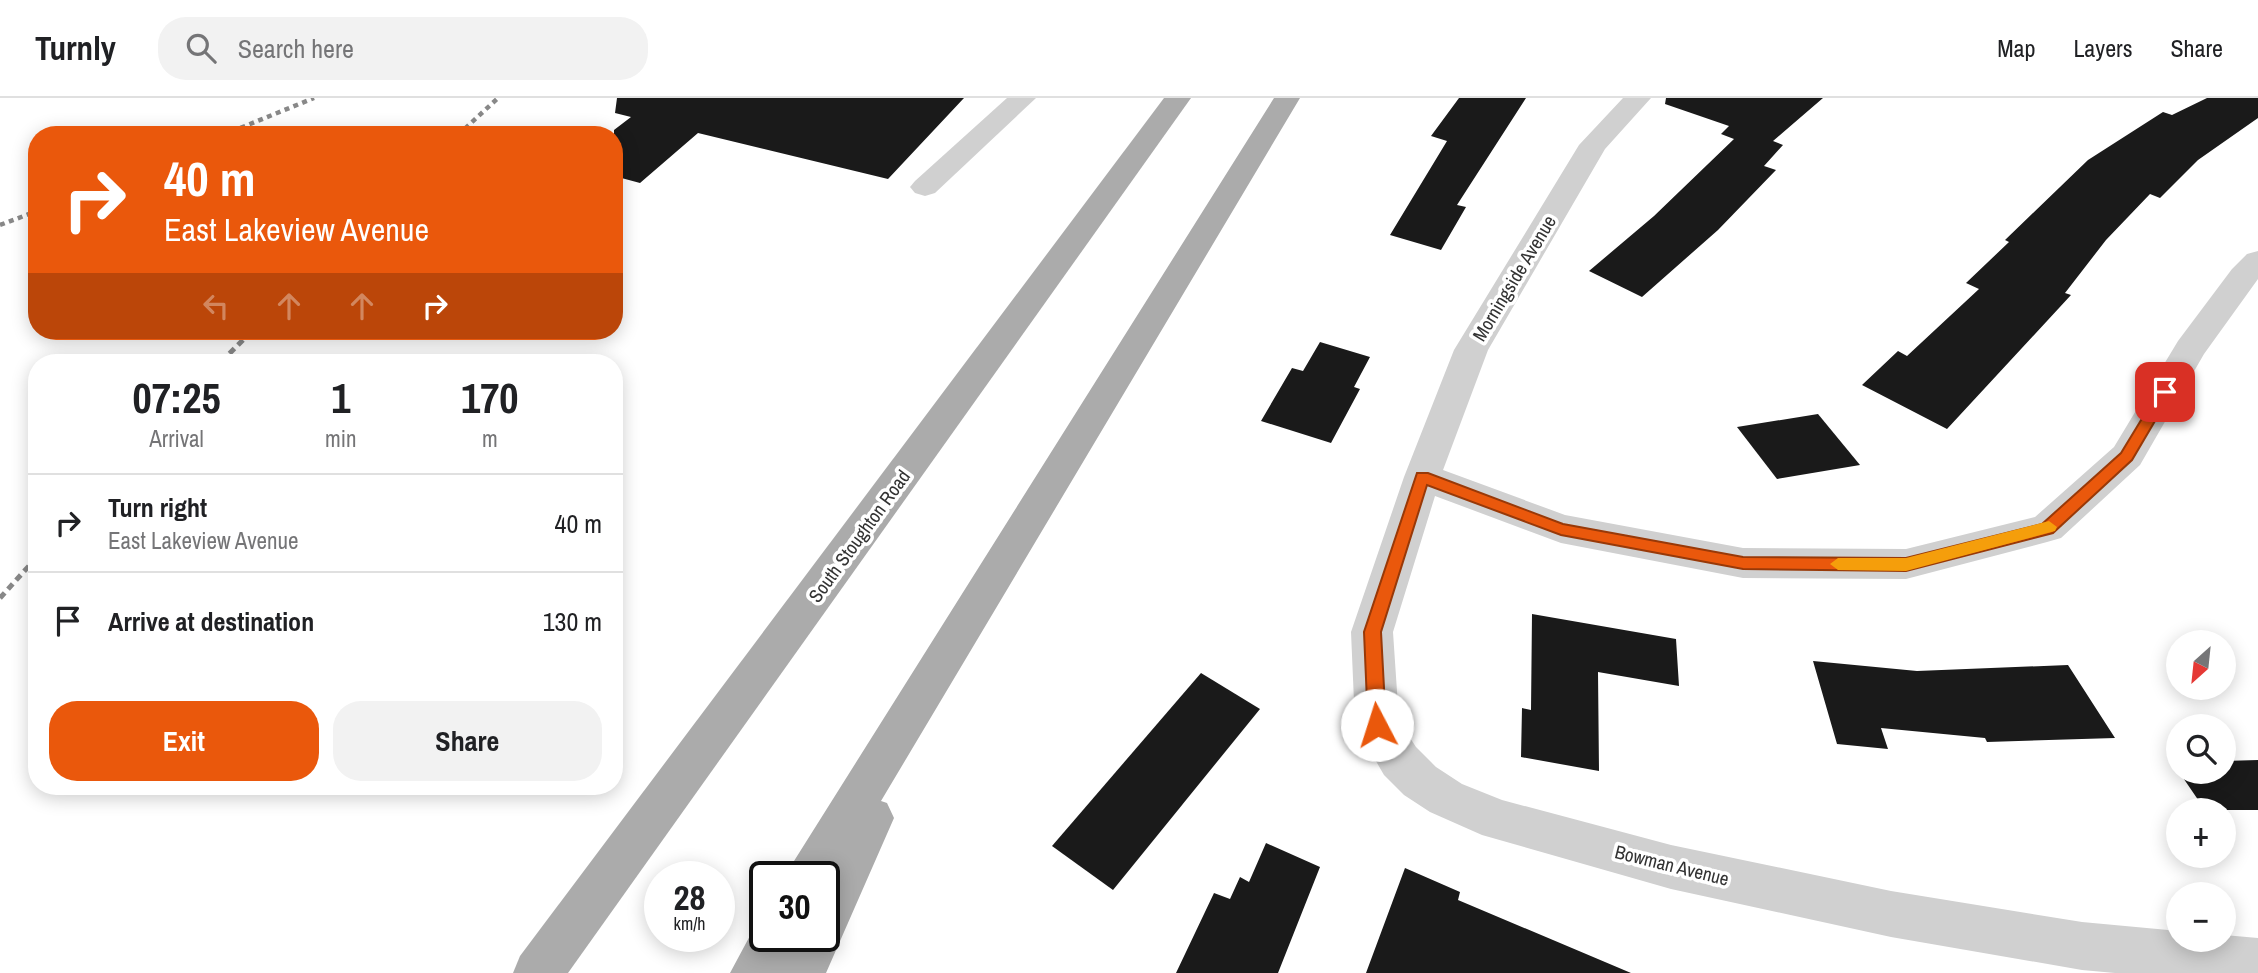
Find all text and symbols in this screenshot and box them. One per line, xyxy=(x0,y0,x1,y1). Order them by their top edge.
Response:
search box xyxy=(158,17,648,80)
text: Turnly xyxy=(35,26,116,70)
icon: search xyxy=(182,29,220,67)
text: Search here xyxy=(238,31,354,66)
text: Map xyxy=(1997,32,2035,64)
text: Layers xyxy=(2073,32,2132,64)
text: Share xyxy=(2170,32,2223,64)
text: 40 m xyxy=(164,145,256,211)
icon: right xyxy=(49,154,140,245)
text: East Lakeview Avenue xyxy=(164,208,429,251)
street label: Morningside Avenue xyxy=(1466,210,1562,346)
icon: left xyxy=(197,287,235,325)
icon: ahead xyxy=(270,287,308,325)
icon: ahead xyxy=(343,287,381,325)
icon: right xyxy=(416,287,454,325)
pin xyxy=(2135,362,2195,422)
text: 07:25 xyxy=(133,370,221,426)
text: 1 xyxy=(331,370,350,426)
text: 170 xyxy=(461,370,519,426)
icon: arrive xyxy=(2146,373,2184,411)
text: Arrival xyxy=(149,423,204,454)
text: min xyxy=(325,423,357,454)
text: m xyxy=(482,423,498,454)
street label: South Stoughton Road xyxy=(802,465,916,607)
text: Turn right xyxy=(108,490,207,525)
icon: right xyxy=(49,504,87,542)
text: 40 m xyxy=(555,506,602,541)
text: East Lakeview Avenue xyxy=(108,525,299,556)
icon: arrive xyxy=(49,602,87,640)
text: Arrive at destination xyxy=(108,604,314,639)
text: 130 m xyxy=(543,604,602,639)
north arrow xyxy=(2166,630,2236,700)
map controls xyxy=(2166,630,2236,952)
position arrow xyxy=(1340,688,1414,762)
button: Exit xyxy=(49,701,319,781)
button: Share xyxy=(333,701,602,781)
button: search xyxy=(2166,714,2236,784)
button: + xyxy=(2166,798,2236,868)
street label: Bowman Avenue xyxy=(1612,838,1732,892)
speed limit sign: 30 xyxy=(749,861,840,952)
text: 28 xyxy=(674,874,705,921)
button: − xyxy=(2166,882,2236,952)
text: km/h xyxy=(674,911,706,936)

